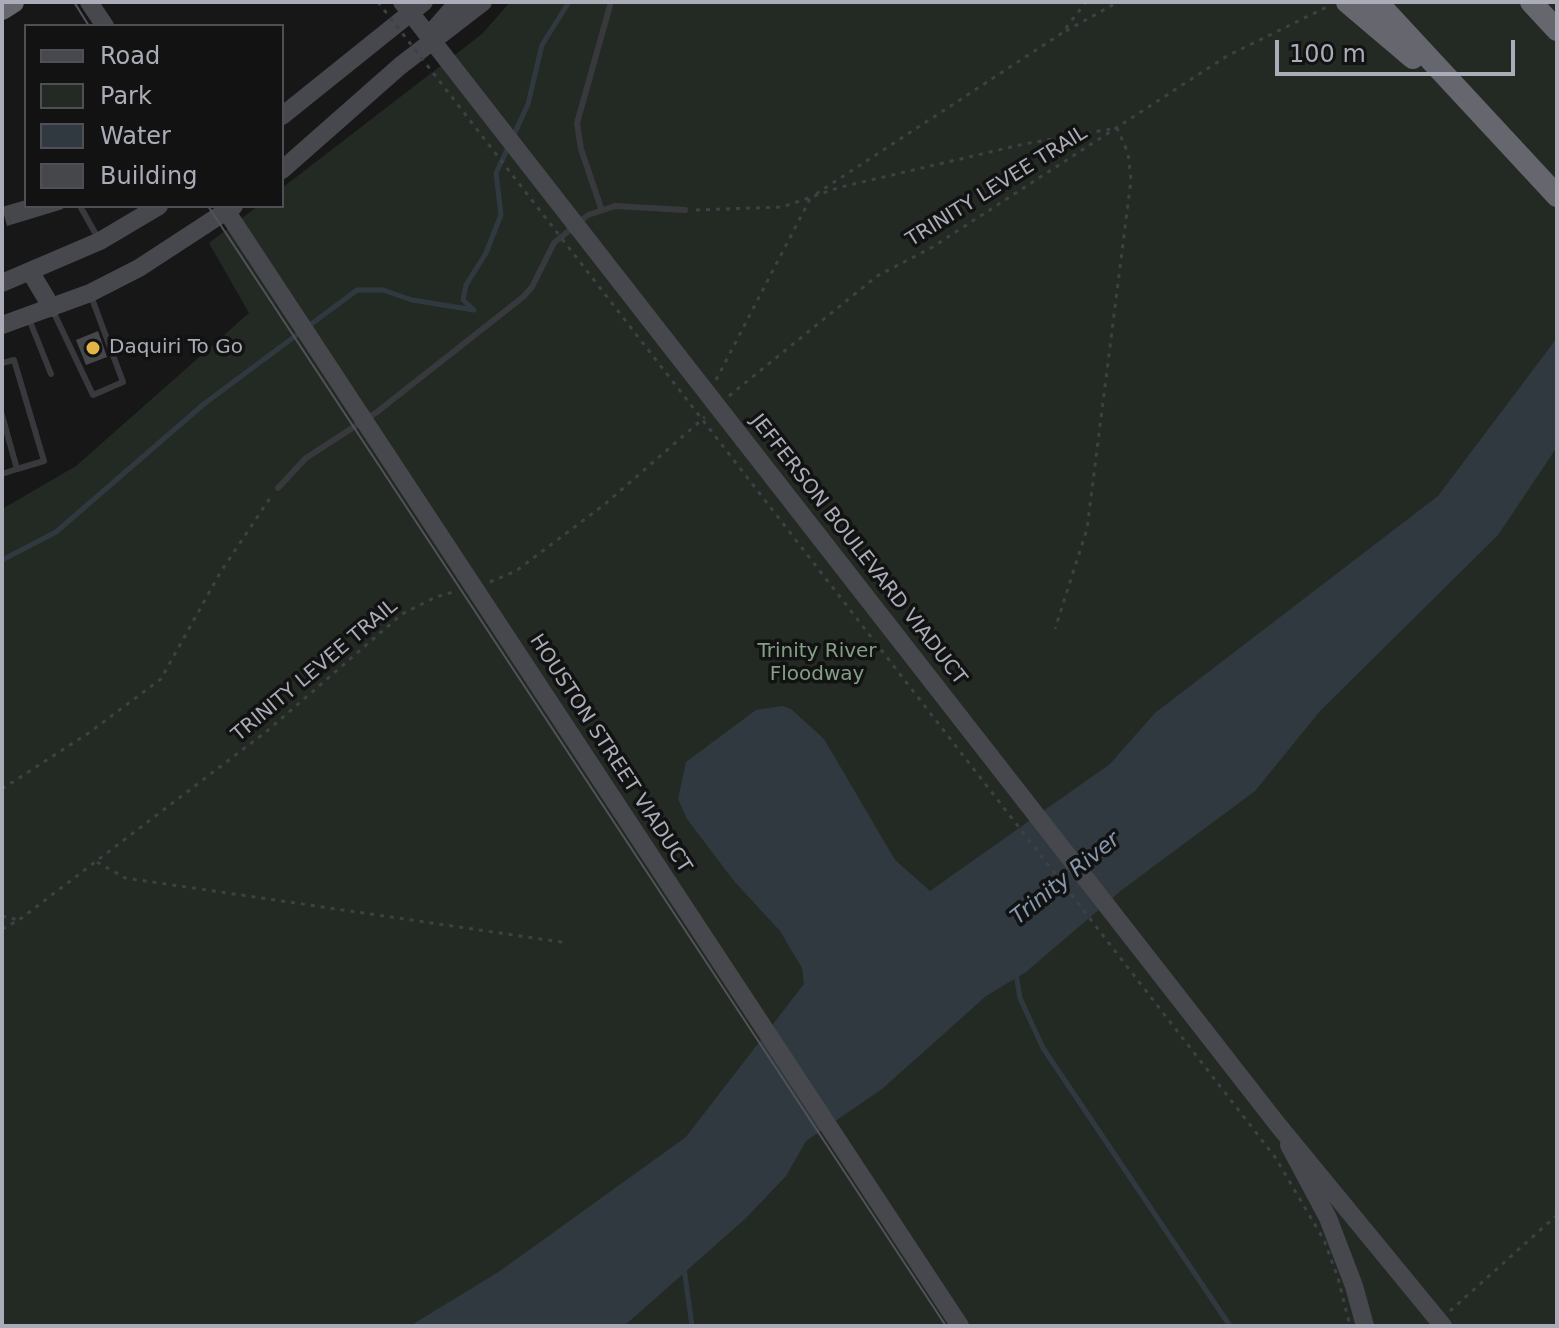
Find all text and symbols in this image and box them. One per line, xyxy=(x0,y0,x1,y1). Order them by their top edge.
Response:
legend xyxy=(24,24,284,208)
scale bar xyxy=(1279,24,1519,74)
text: 100 m xyxy=(1289,40,1366,68)
text: Road xyxy=(100,42,160,70)
text: Park xyxy=(100,82,152,110)
text: Water xyxy=(100,122,171,150)
street label: TRINITY LEVEE TRAIL xyxy=(902,122,1092,252)
text: Building xyxy=(100,162,197,190)
place label: Daquiri To Go xyxy=(109,336,243,360)
marker: Daquiri To Go xyxy=(84,339,102,357)
street label: JEFFERSON BOULEVARD VIADUCT xyxy=(745,410,971,690)
street label: TRINITY LEVEE TRAIL xyxy=(227,595,403,747)
street label: HOUSTON STREET VIADUCT xyxy=(524,630,696,878)
park label: Trinity River Floodway xyxy=(757,640,877,687)
water label: Trinity River xyxy=(1006,827,1126,931)

